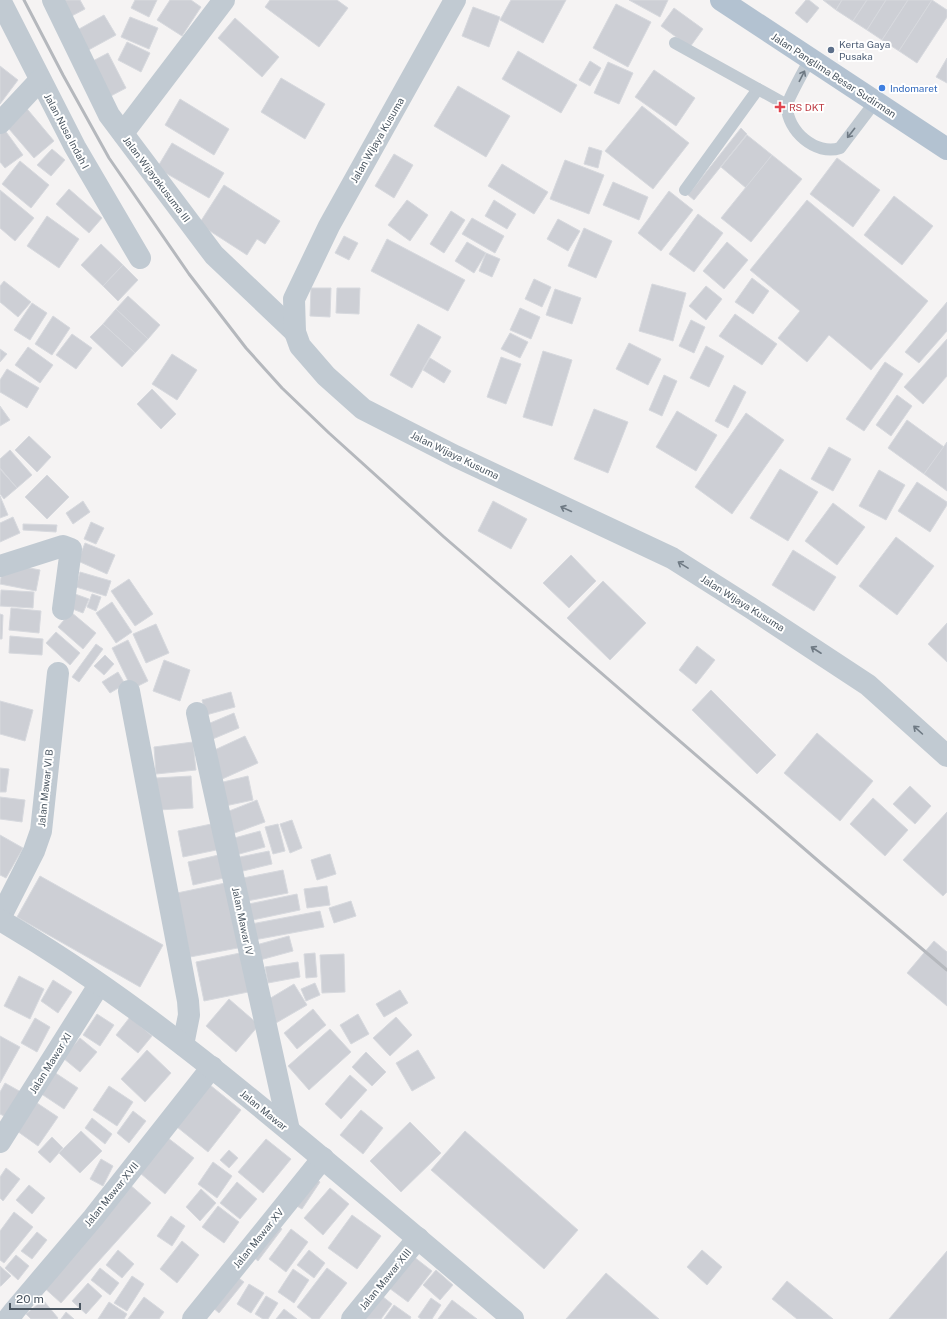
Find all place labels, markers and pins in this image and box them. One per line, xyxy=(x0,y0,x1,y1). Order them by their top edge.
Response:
place label: Kerta Gaya Pusaka xyxy=(839,38,890,62)
marker: Kerta Gaya Pusaka xyxy=(826,45,836,55)
place label: Indomaret xyxy=(890,82,938,94)
marker: Indomaret xyxy=(877,83,887,93)
marker: RS DKT xyxy=(774,101,786,113)
place label: RS DKT xyxy=(789,101,824,113)

